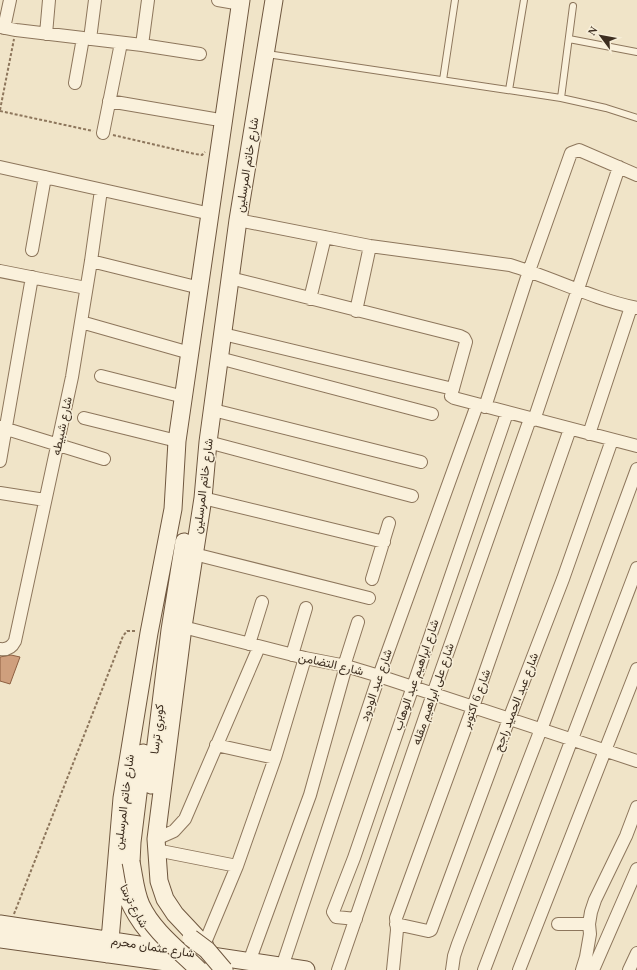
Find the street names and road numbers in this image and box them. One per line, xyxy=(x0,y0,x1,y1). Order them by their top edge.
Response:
street label: شارع خاتم المرسلين xyxy=(233,116,263,214)
street label: شارع شبيطه xyxy=(49,395,77,457)
street label: شارع خاتم المرسلين xyxy=(190,437,218,535)
street label: شارع ابراهيم عبد الوهاب xyxy=(390,618,444,733)
street label: شارع على ابراهيم مقله xyxy=(409,641,459,747)
street label: شارع عبد الودود xyxy=(357,647,397,724)
street label: شارع التضامن xyxy=(297,650,365,680)
street label: شارع عبد الحميد راجح xyxy=(491,651,543,754)
street label: شارع 6 اكتوبر xyxy=(458,667,495,732)
street label: كوبري ترسا xyxy=(147,703,170,755)
street label: شارع خاتم المرسلين xyxy=(111,753,139,851)
street label: شارع ترسا xyxy=(115,882,151,931)
street label: شارع عثمان محرم xyxy=(110,933,196,962)

